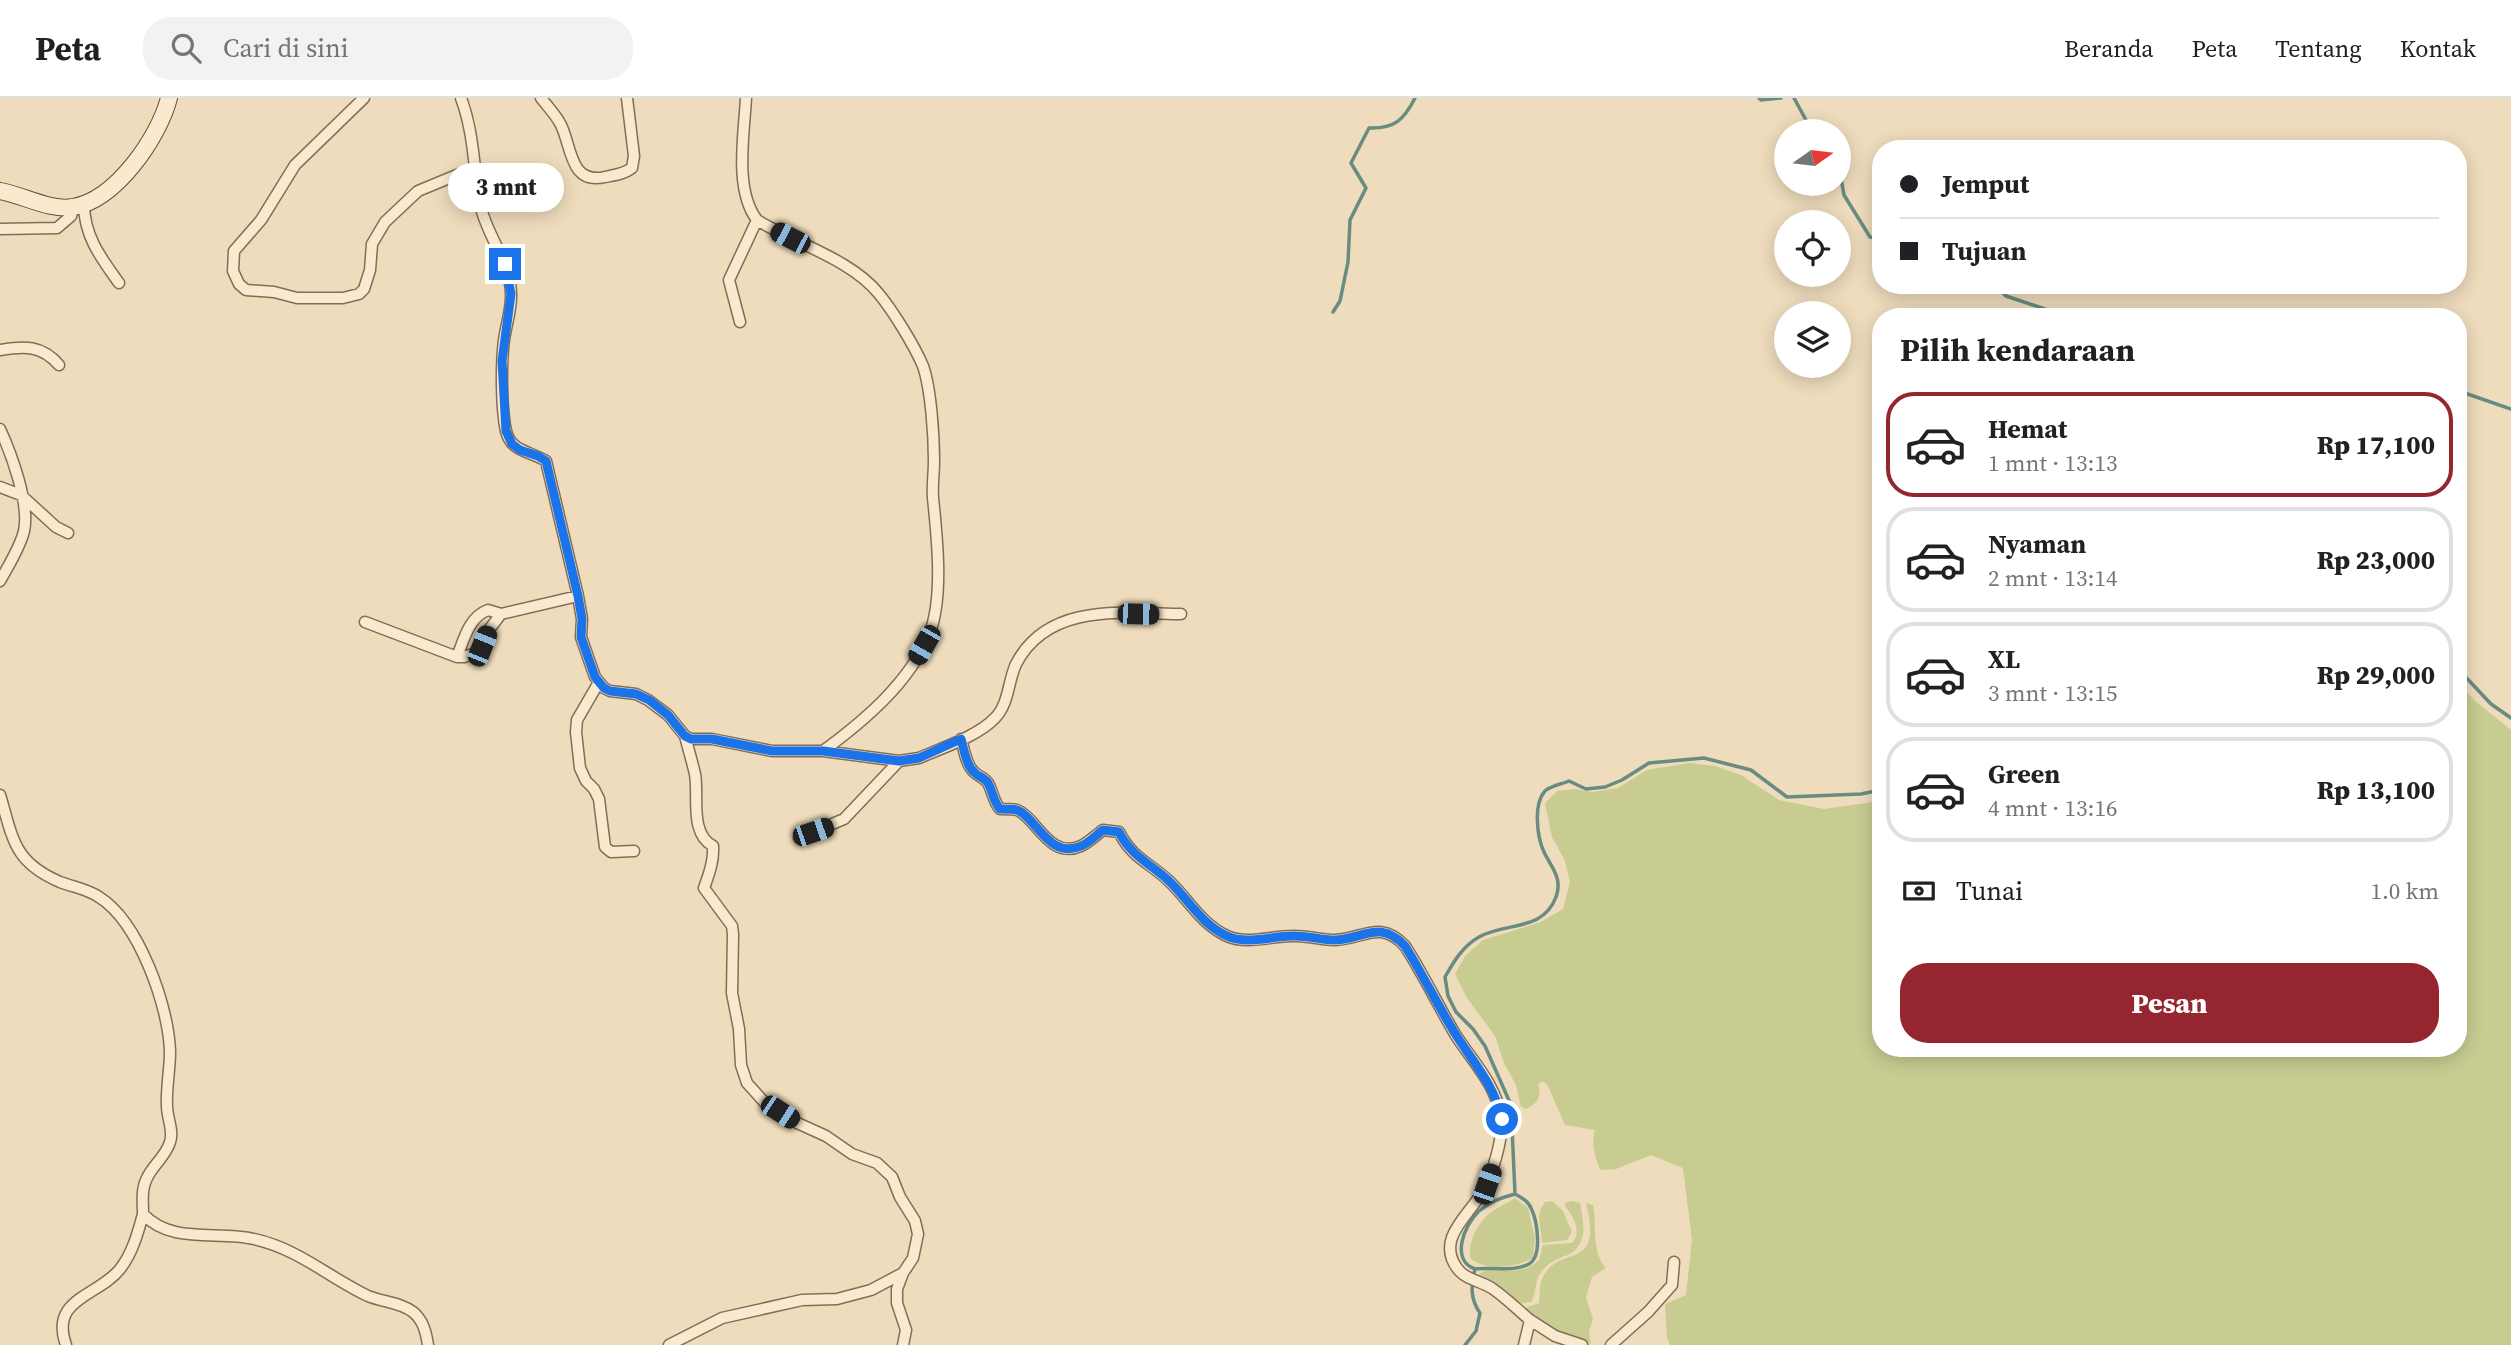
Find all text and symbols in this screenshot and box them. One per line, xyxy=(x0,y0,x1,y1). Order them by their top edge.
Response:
search box xyxy=(143,17,633,80)
text: Peta xyxy=(35,26,101,71)
icon: search xyxy=(167,29,205,67)
text: Cari di sini xyxy=(223,30,348,66)
text: Beranda xyxy=(2064,32,2153,65)
text: Peta xyxy=(2191,32,2237,65)
text: Tentang xyxy=(2275,32,2362,65)
text: Kontak xyxy=(2400,32,2476,65)
north arrow xyxy=(1774,119,1852,196)
map controls xyxy=(1774,119,1851,378)
callout: 3 mnt xyxy=(447,162,563,212)
text: Jemput xyxy=(1942,166,2029,202)
text: 3 mnt xyxy=(476,171,536,203)
button: locate xyxy=(1774,210,1851,287)
car xyxy=(767,219,814,257)
text: Tujuan xyxy=(1942,233,2027,269)
route end xyxy=(489,248,521,280)
button: layers xyxy=(1774,301,1851,378)
text: Pilih kendaraan xyxy=(1900,328,2135,372)
text: Hemat xyxy=(1988,411,2067,447)
icon: car xyxy=(1904,413,1967,476)
text: Rp 17,100 xyxy=(2317,427,2435,463)
text: 1 mnt · 13:13 xyxy=(1988,447,2117,479)
text: Nyaman xyxy=(1988,526,2086,562)
icon: car xyxy=(1904,528,1967,591)
text: Rp 23,000 xyxy=(2317,542,2435,578)
text: 2 mnt · 13:14 xyxy=(1988,562,2117,594)
car xyxy=(1117,603,1160,625)
car xyxy=(905,622,944,668)
car xyxy=(465,623,500,669)
text: XL xyxy=(1988,641,2020,677)
icon: car xyxy=(1904,643,1967,706)
text: Rp 29,000 xyxy=(2317,657,2435,693)
text: 3 mnt · 13:15 xyxy=(1988,677,2117,709)
text: Green xyxy=(1988,756,2060,792)
icon: car xyxy=(1904,758,1967,821)
text: Rp 13,100 xyxy=(2317,772,2435,808)
text: 4 mnt · 13:16 xyxy=(1988,792,2117,824)
car xyxy=(790,815,837,849)
icon: cash xyxy=(1900,872,1938,910)
text: Tunai xyxy=(1956,873,2023,909)
text: 1.0 km xyxy=(2370,875,2439,907)
button: Pesan xyxy=(1900,963,2439,1043)
car xyxy=(757,1092,804,1132)
route start xyxy=(1486,1103,1518,1135)
car xyxy=(1471,1161,1504,1207)

